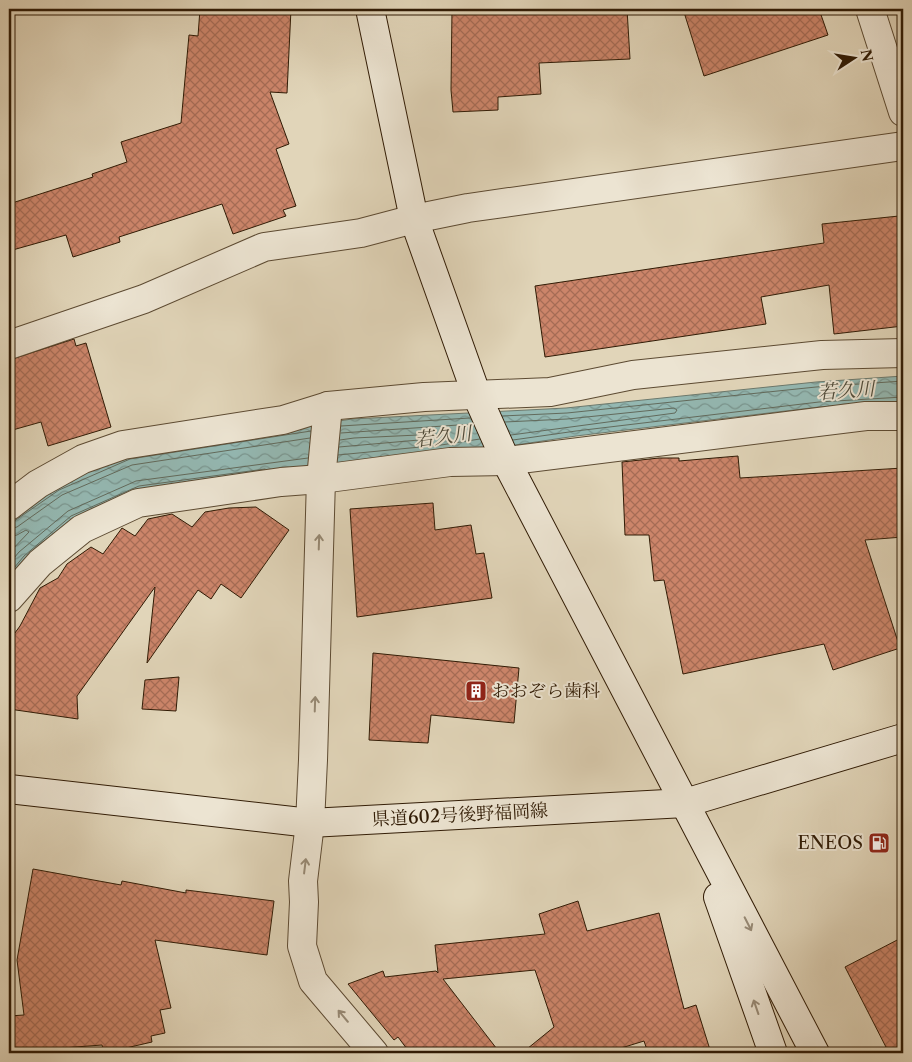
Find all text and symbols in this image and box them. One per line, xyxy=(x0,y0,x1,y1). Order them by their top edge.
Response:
north arrow xyxy=(830,32,880,82)
text: N xyxy=(857,47,877,63)
water label: 若久川 xyxy=(817,377,877,404)
water label: 若久川 xyxy=(413,421,475,451)
one-way arrow xyxy=(315,534,324,550)
building icon: おおぞら歯科 xyxy=(464,679,488,703)
place label: おおぞら歯科 xyxy=(492,680,600,702)
one-way arrow xyxy=(310,696,319,712)
street label: 県道602号後野福岡線 xyxy=(371,799,549,831)
fuel station icon: ENEOS xyxy=(867,831,891,855)
place label: ENEOS xyxy=(798,832,863,854)
one-way arrow xyxy=(300,858,310,874)
one-way arrow xyxy=(743,917,753,932)
one-way arrow xyxy=(751,999,761,1015)
one-way arrow xyxy=(338,1010,349,1023)

